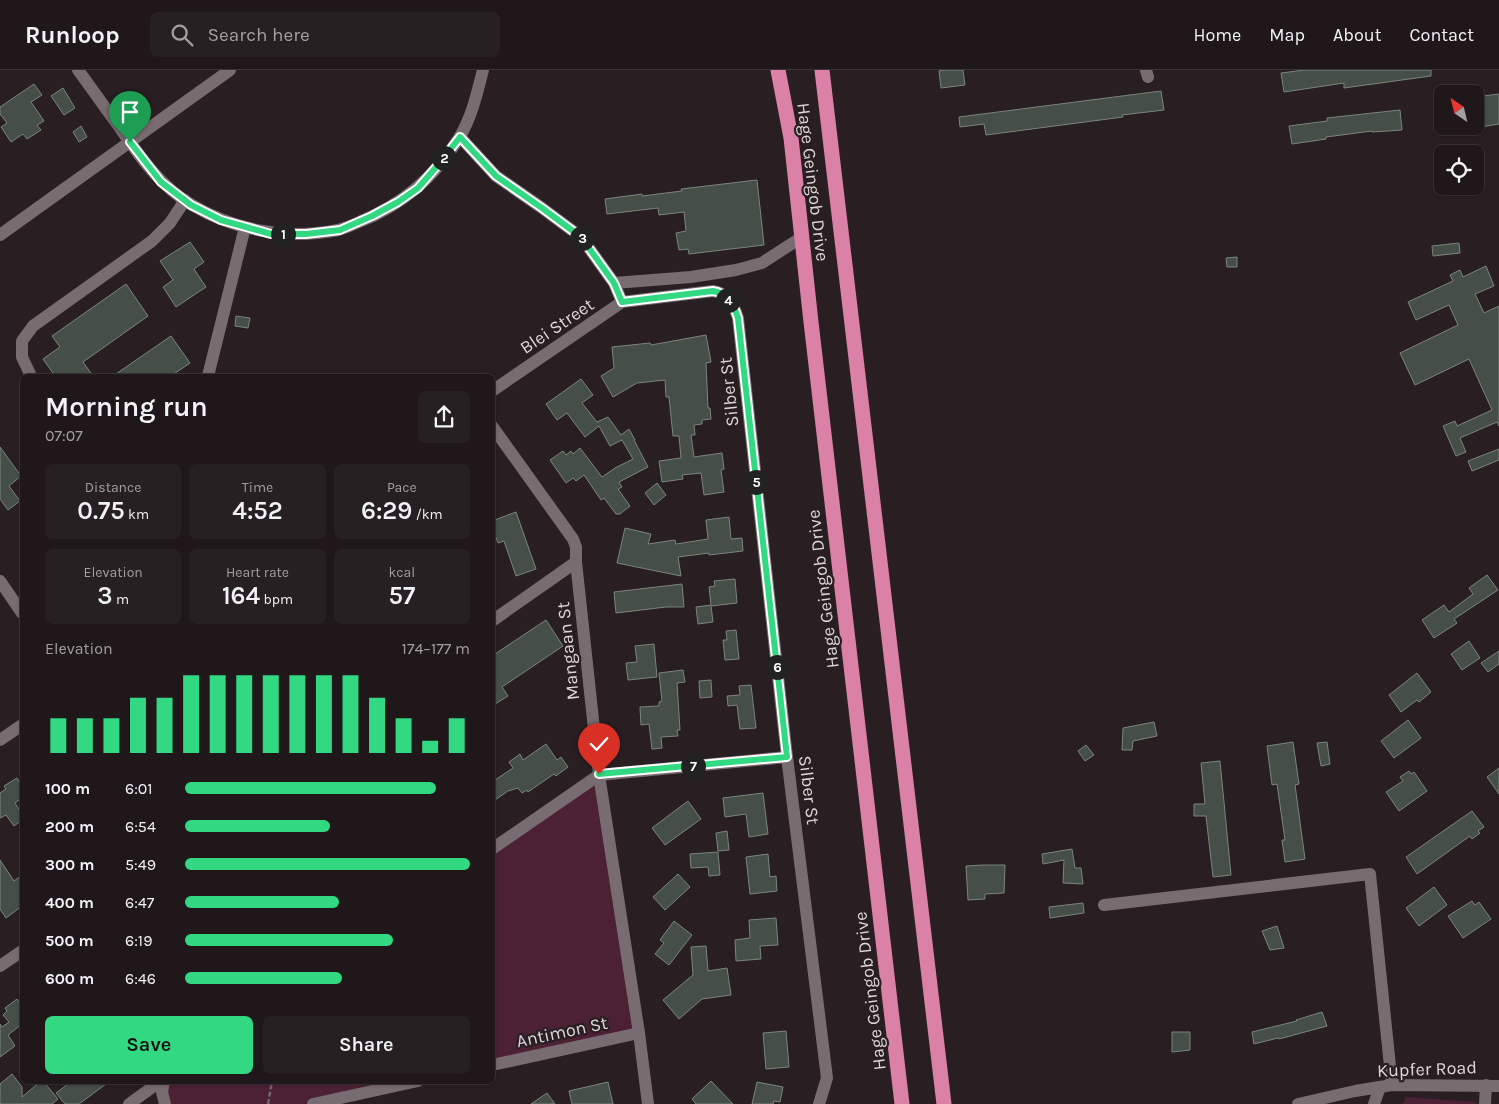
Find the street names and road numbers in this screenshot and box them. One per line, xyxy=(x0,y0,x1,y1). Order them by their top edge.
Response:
street label: Hage Geingob Drive xyxy=(792,101,834,263)
street label: Blei Street xyxy=(516,293,598,359)
street label: Silber St xyxy=(714,356,744,428)
street label: Hage Geingob Drive xyxy=(802,508,844,670)
street label: Mangaan St xyxy=(552,601,584,701)
street label: Silber St xyxy=(794,754,824,826)
street label: Hage Geingob Drive xyxy=(849,910,891,1072)
street label: Antimon St xyxy=(514,1012,610,1052)
street label: Kupfer Road xyxy=(1377,1056,1477,1082)

